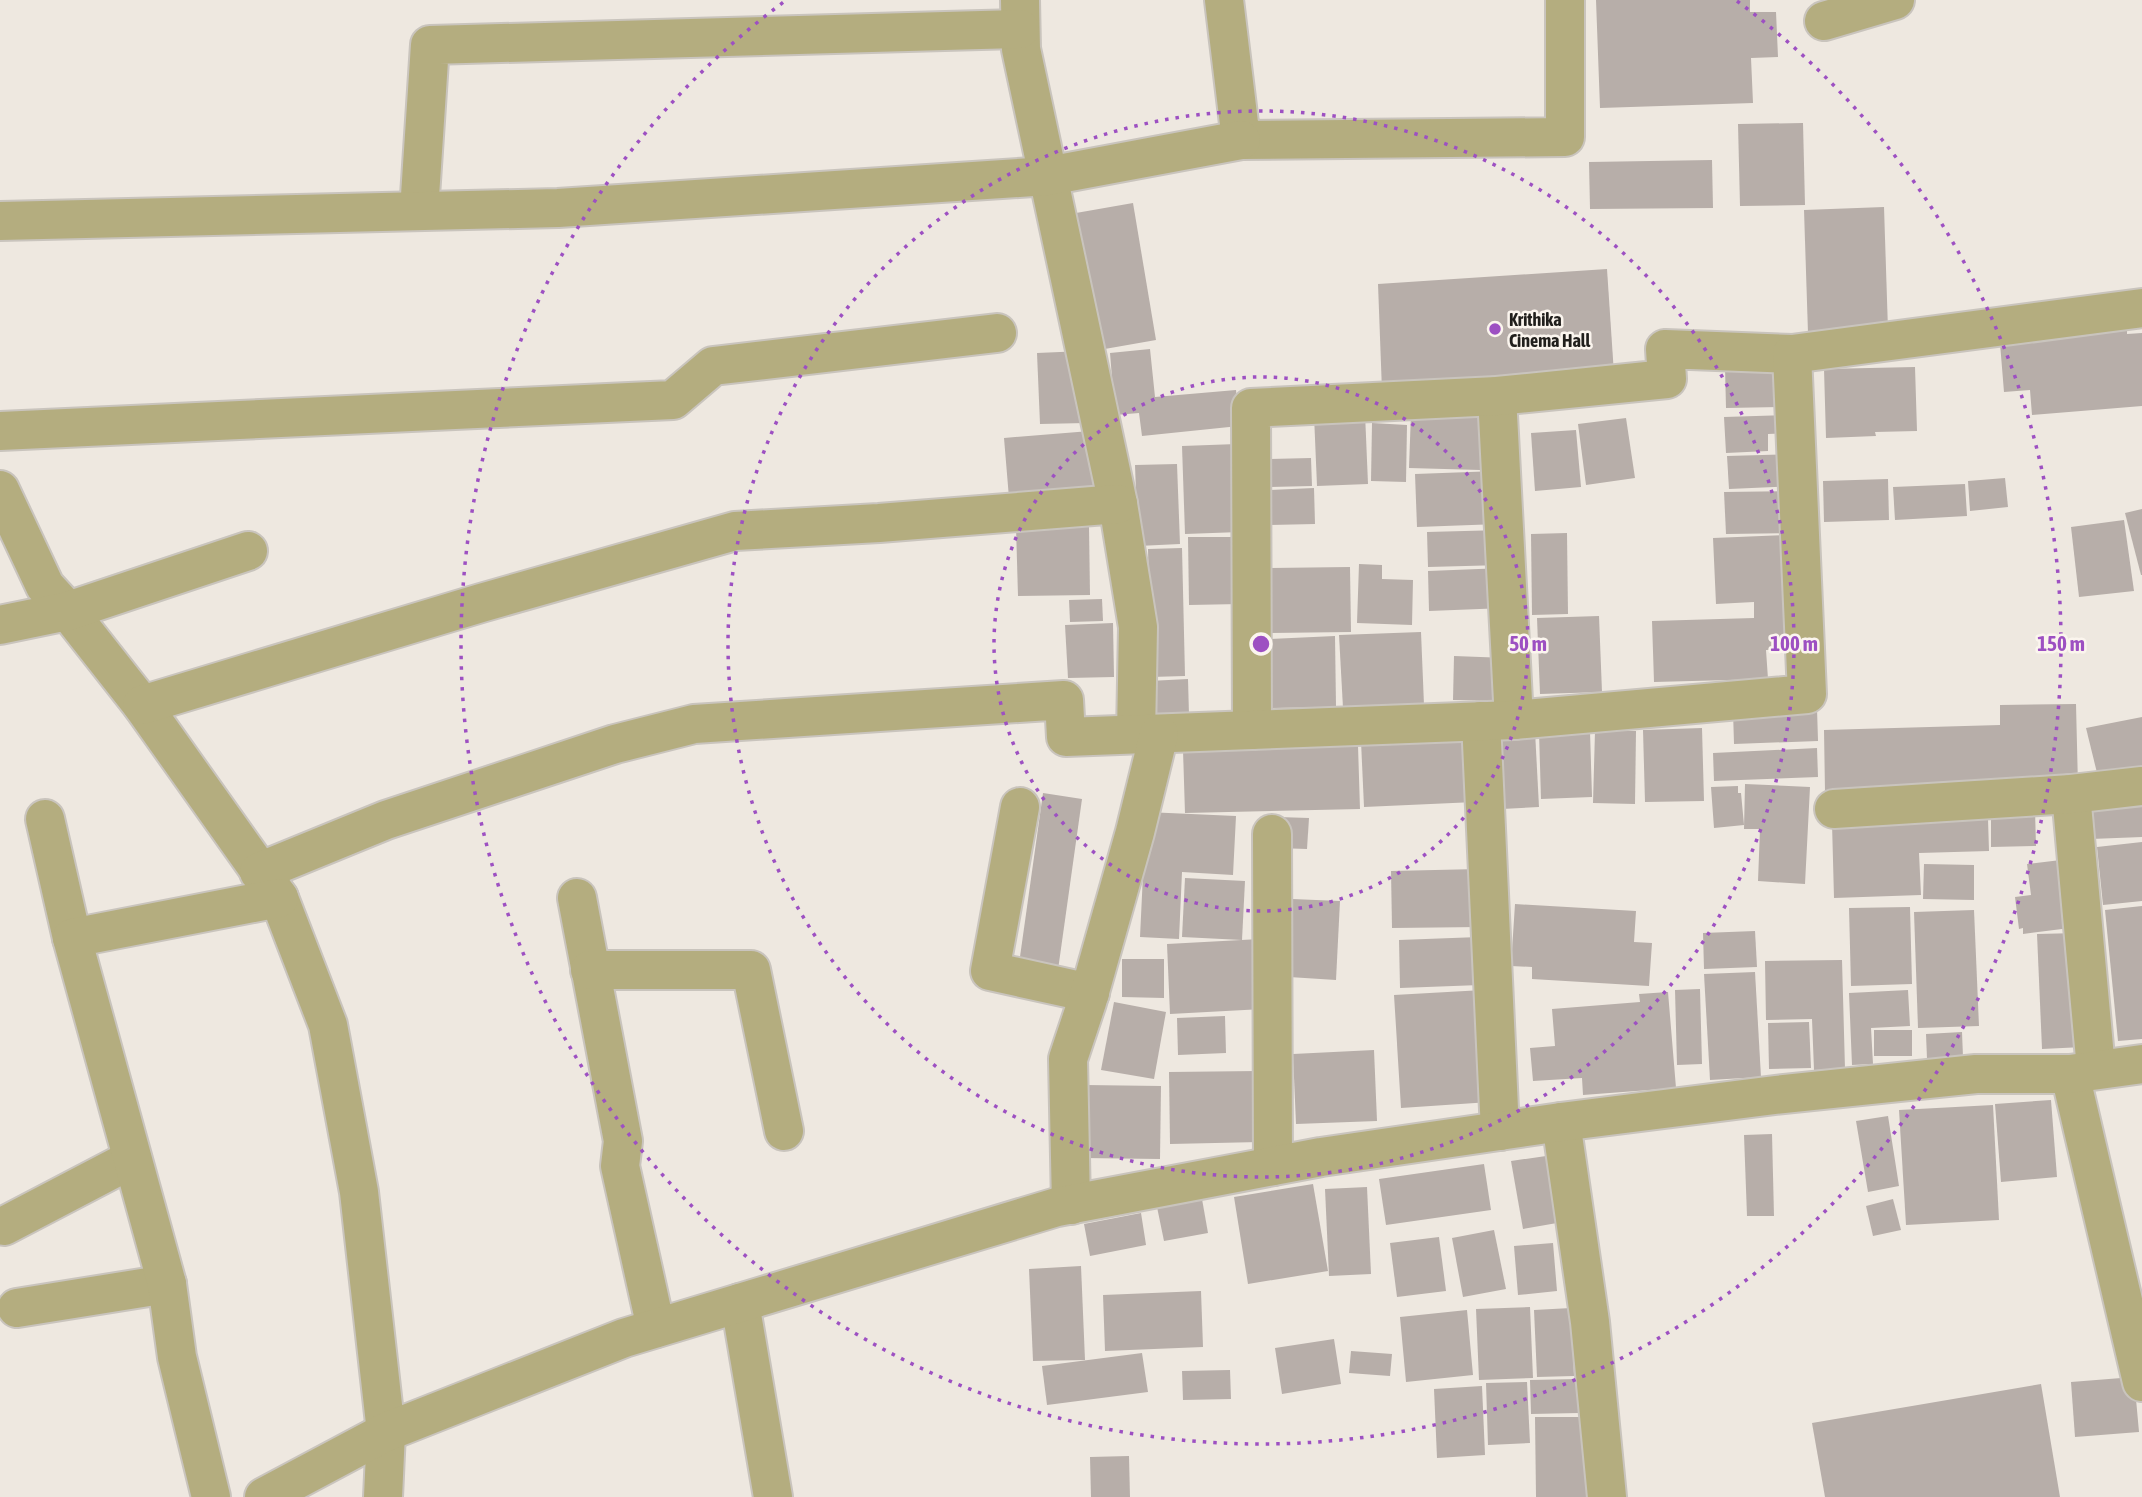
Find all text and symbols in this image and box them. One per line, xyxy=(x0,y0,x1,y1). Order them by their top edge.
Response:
place label: Krithika Cinema Hall xyxy=(1509,309,1591,351)
marker: Krithika Cinema Hall xyxy=(1487,321,1503,337)
text: 50 m xyxy=(1509,631,1547,655)
text: 100 m xyxy=(1770,631,1818,655)
text: 150 m xyxy=(2037,631,2085,655)
centre of rings xyxy=(1249,632,1273,656)

